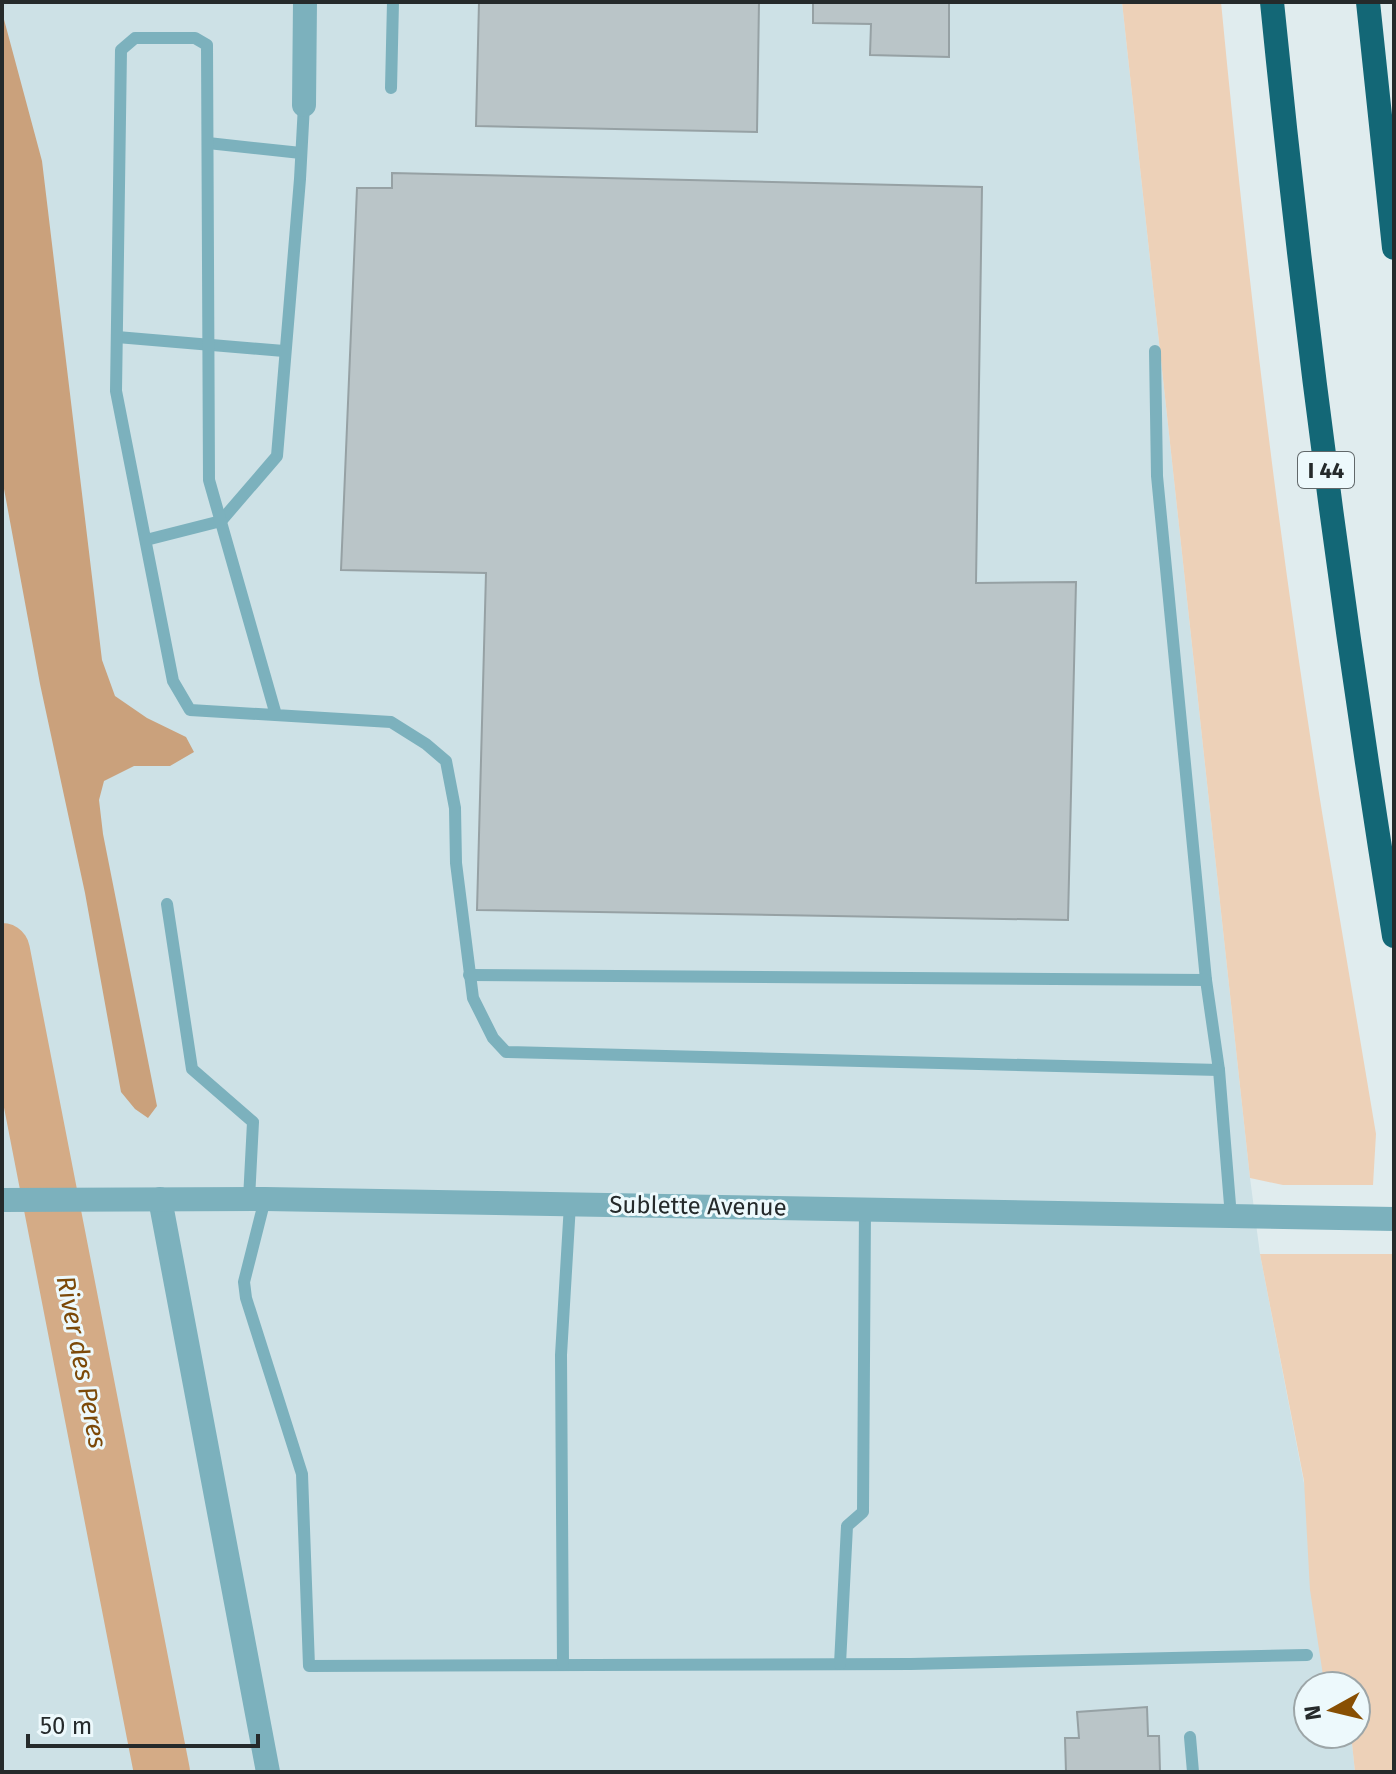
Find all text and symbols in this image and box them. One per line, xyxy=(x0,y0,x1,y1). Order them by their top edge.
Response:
road number: I 44 xyxy=(1298,452,1354,488)
street label: Sublette Avenue xyxy=(609,1190,787,1222)
water label: River des Peres xyxy=(50,1273,113,1451)
north arrow xyxy=(1292,1670,1372,1750)
scale bar xyxy=(28,1698,258,1748)
text: N xyxy=(1298,1704,1327,1722)
text: 50 m xyxy=(40,1712,92,1740)

